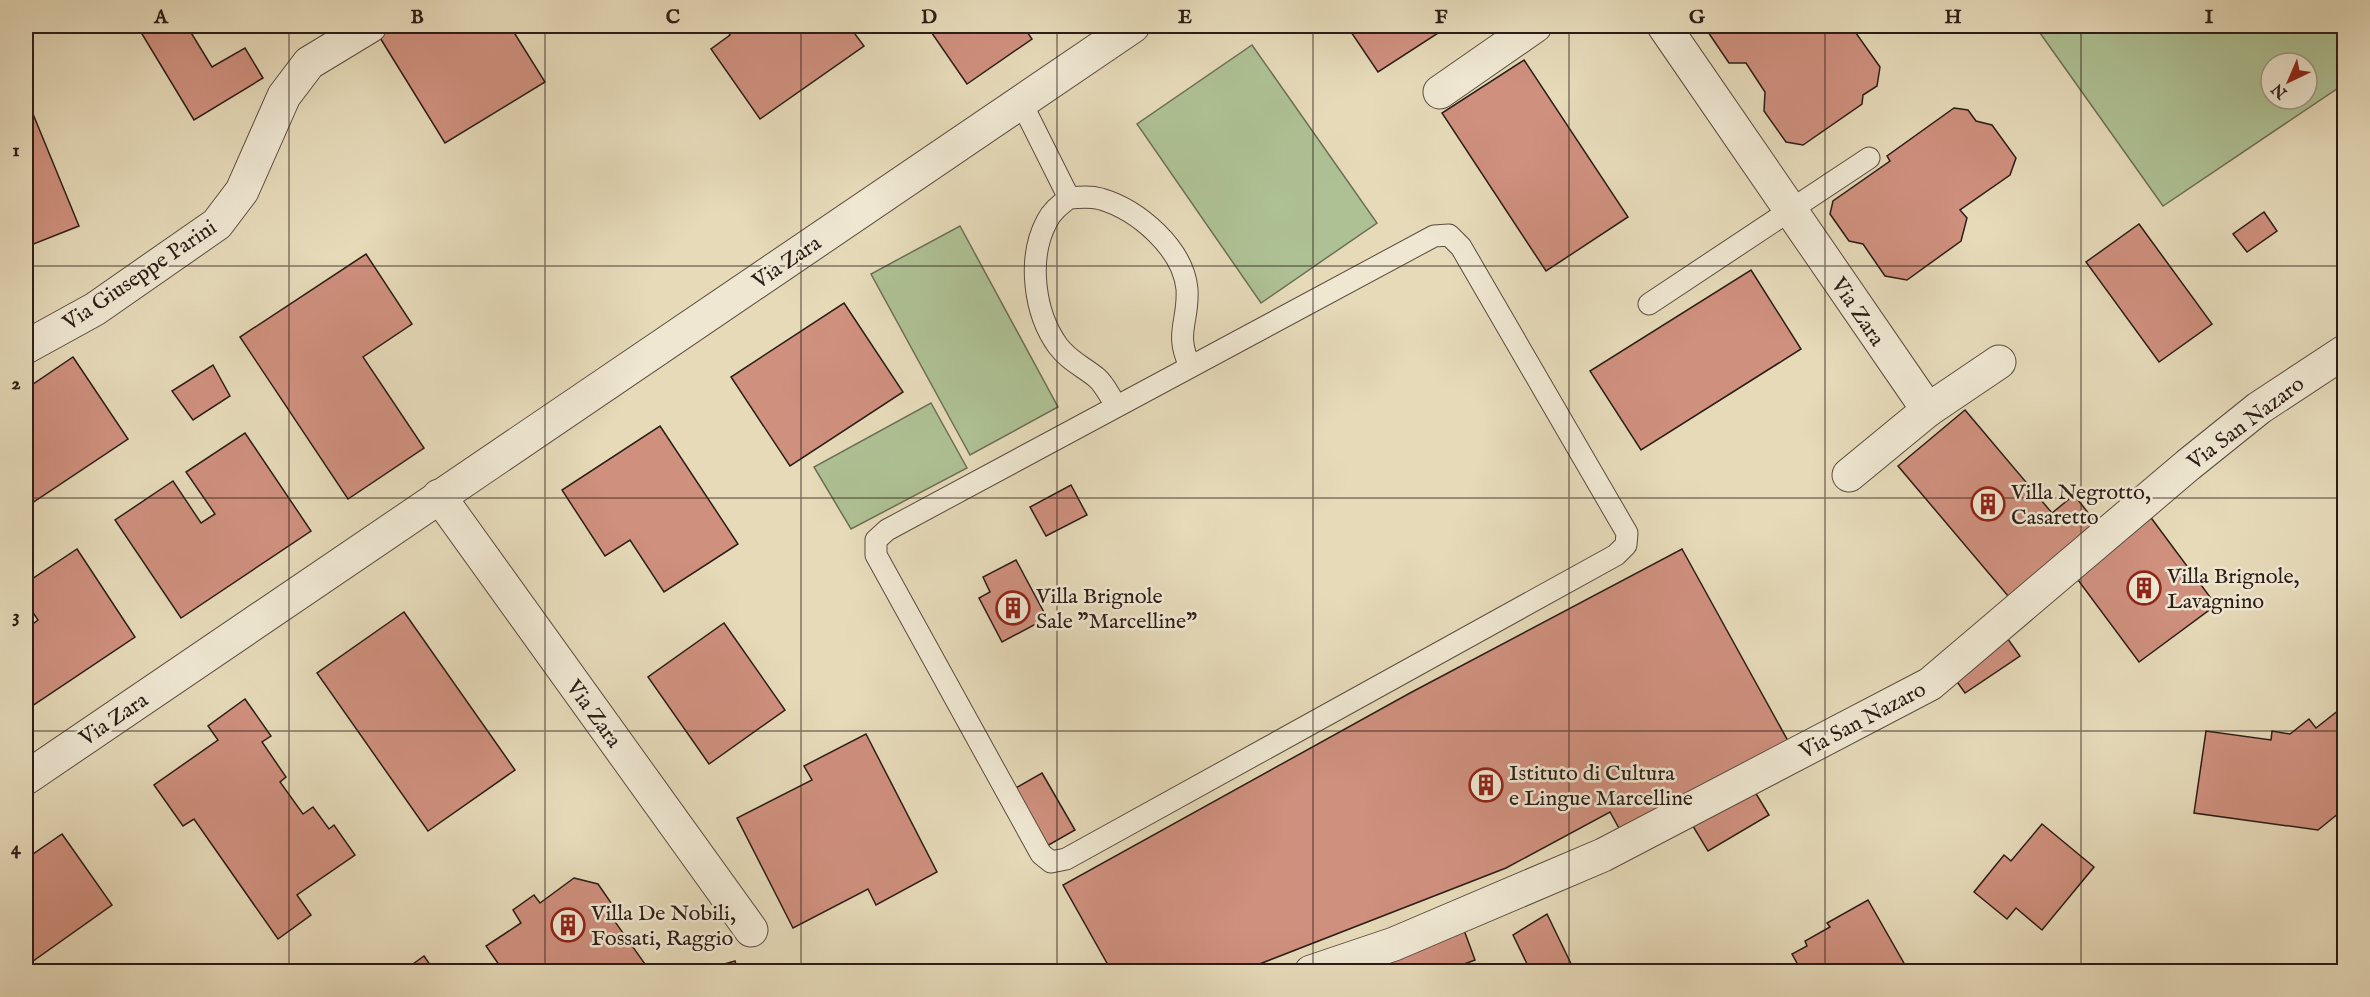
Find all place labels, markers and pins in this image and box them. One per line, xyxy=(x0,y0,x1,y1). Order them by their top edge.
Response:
place label: Villa Negrotto, Casaretto xyxy=(2010,479,2151,532)
building icon: Villa Negrotto, Casaretto xyxy=(1970,486,2006,522)
place label: Villa Brignole, Lavagnino xyxy=(2166,563,2300,616)
building icon: Villa Brignole, Lavagnino xyxy=(2126,570,2162,606)
place label: Villa Brignole Sale "Marcelline" xyxy=(1035,583,1197,636)
building icon: Villa Brignole Sale "Marcelline" xyxy=(995,590,1031,626)
place label: Istituto di Cultura e Lingue Marcelline xyxy=(1509,760,1693,813)
building icon: Istituto di Cultura e Lingue Marcelline xyxy=(1468,767,1504,803)
place label: Villa De Nobili, Fossati, Raggio xyxy=(590,900,736,953)
building icon: Villa De Nobili, Fossati, Raggio xyxy=(550,907,586,943)

